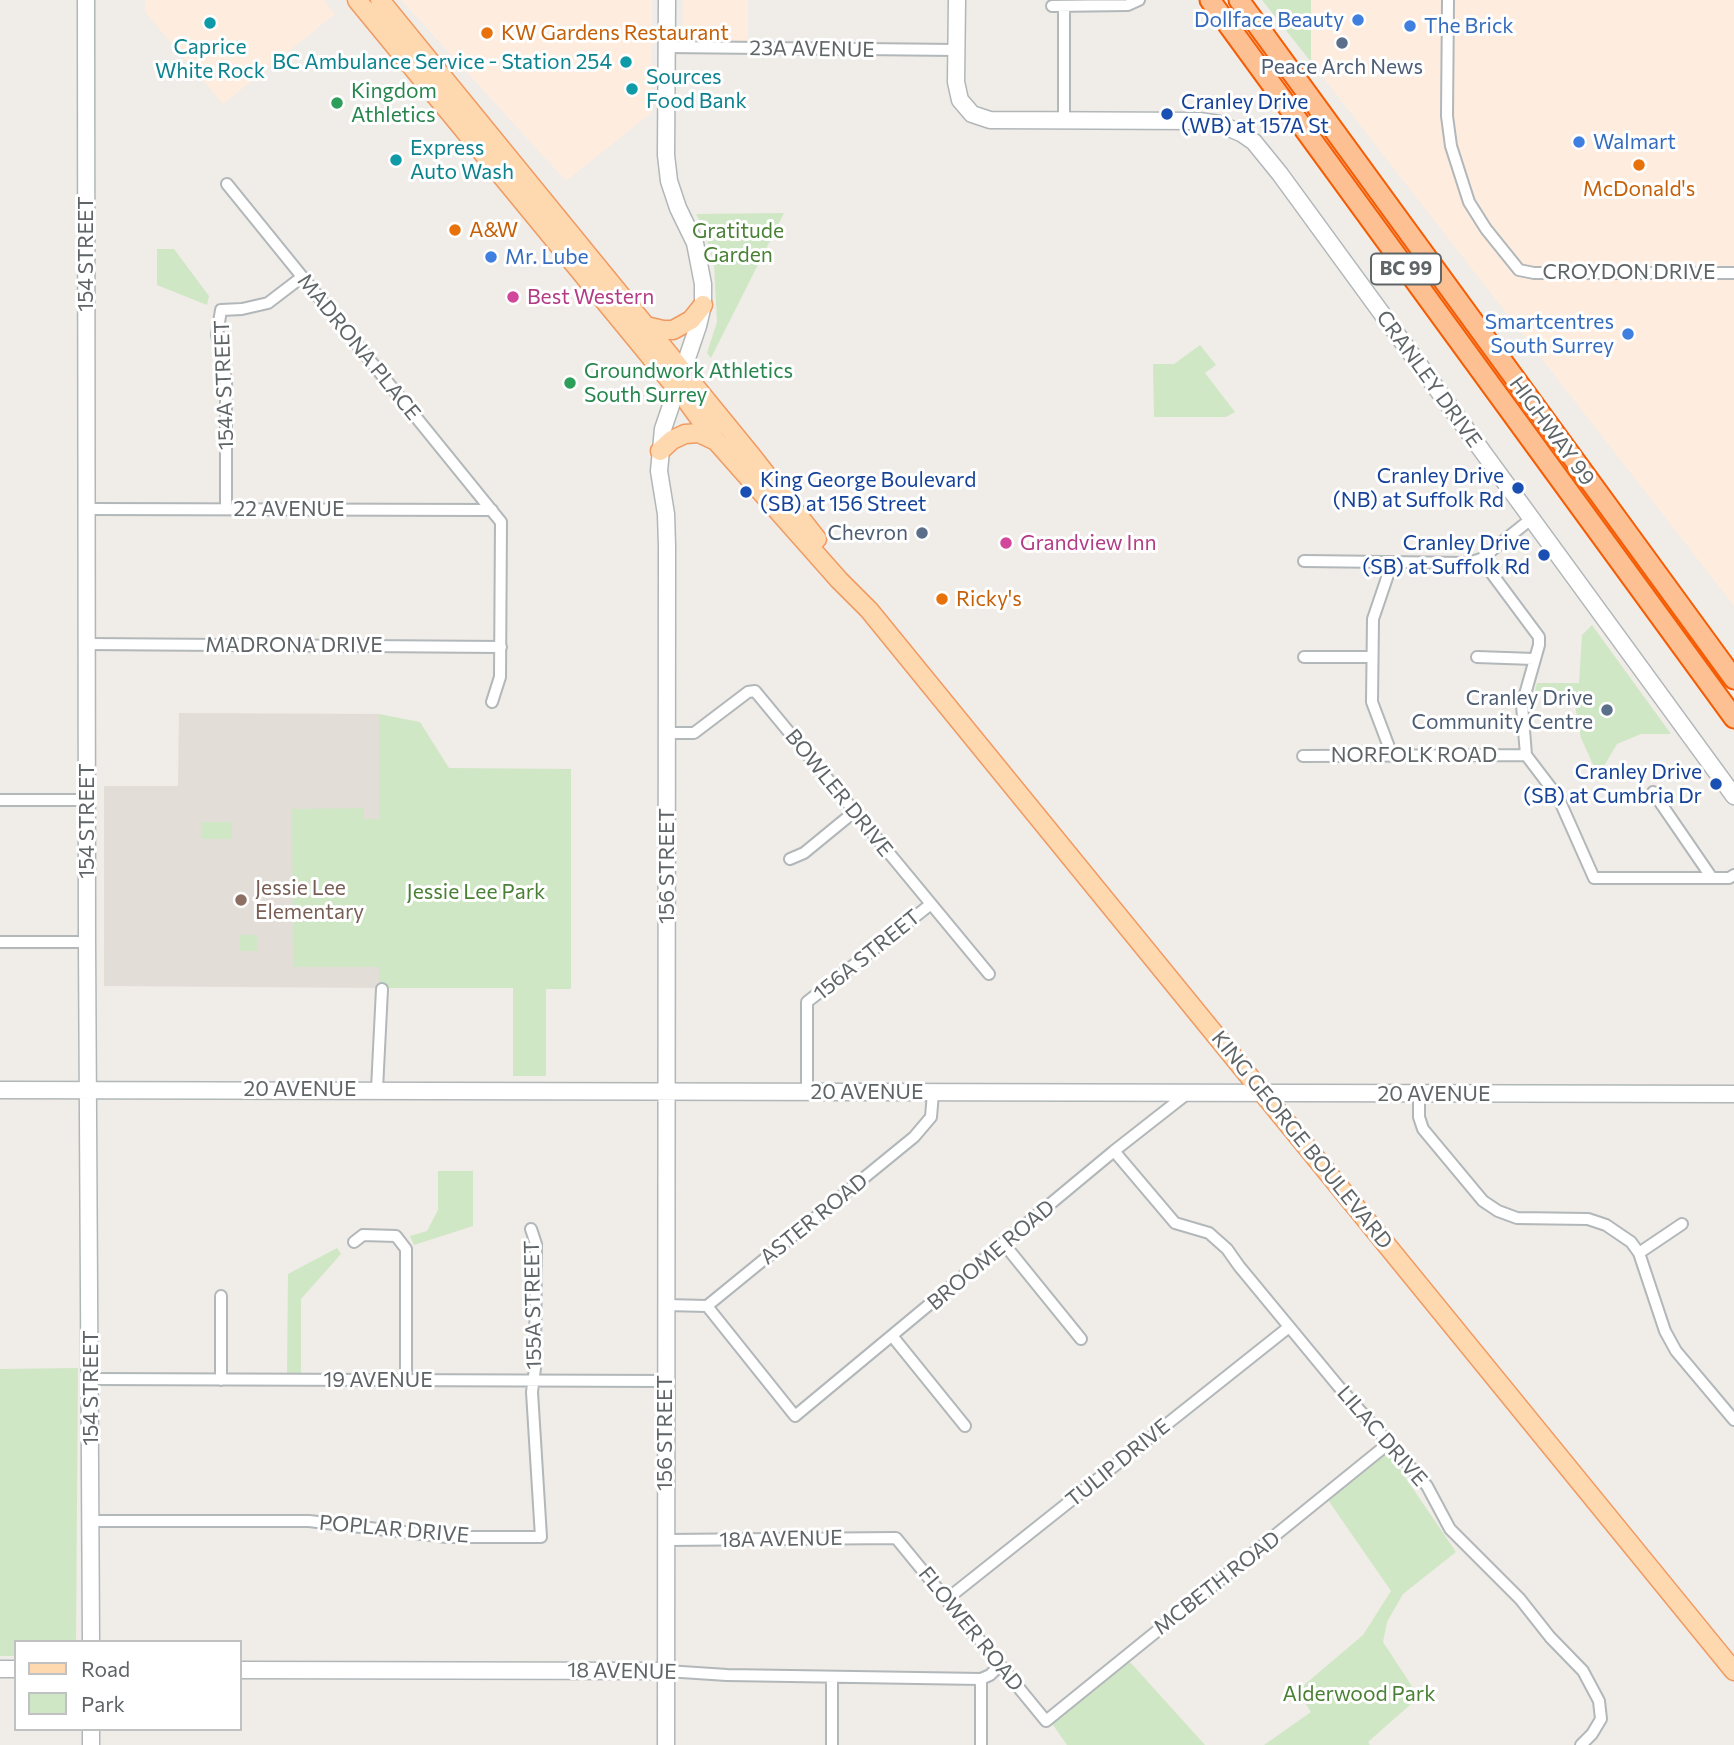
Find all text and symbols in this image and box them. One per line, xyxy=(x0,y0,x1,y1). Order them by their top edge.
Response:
place label: Dollface Beauty xyxy=(1194,7,1344,33)
marker: Dollface Beauty xyxy=(1350,12,1366,28)
place label: The Brick xyxy=(1424,13,1514,39)
marker: Caprice White Rock xyxy=(202,15,218,31)
marker: The Brick xyxy=(1402,18,1418,34)
place label: KW Gardens Restaurant xyxy=(501,20,729,46)
marker: KW Gardens Restaurant xyxy=(479,25,495,41)
place label: Caprice White Rock xyxy=(155,34,265,84)
street label: 23A AVENUE xyxy=(749,35,875,63)
marker: Peace Arch News xyxy=(1334,35,1350,51)
place label: BC Ambulance Service - Station 254 xyxy=(272,49,612,75)
marker: BC Ambulance Service - Station 254 xyxy=(618,54,634,70)
place label: Peace Arch News xyxy=(1261,54,1423,80)
place label: Sources Food Bank xyxy=(646,64,747,114)
place label: Kingdom Athletics xyxy=(351,78,437,128)
marker: Sources Food Bank xyxy=(624,81,640,97)
place label: Cranley Drive (WB) at 157A St xyxy=(1181,89,1329,139)
marker: Kingdom Athletics xyxy=(329,95,345,111)
marker: Cranley Drive (WB) at 157A St xyxy=(1159,106,1175,122)
place label: Walmart xyxy=(1593,129,1676,155)
marker: Walmart xyxy=(1571,134,1587,150)
place label: Express Auto Wash xyxy=(410,135,514,185)
marker: Express Auto Wash xyxy=(388,152,404,168)
marker: McDonald's xyxy=(1631,157,1647,173)
place label: McDonald's xyxy=(1583,176,1695,202)
street label: 154 STREET xyxy=(73,196,99,312)
place label: A&W xyxy=(469,217,518,243)
park label: Gratitude Garden xyxy=(692,218,784,268)
marker: A&W xyxy=(447,222,463,238)
place label: Mr. Lube xyxy=(505,244,589,270)
marker: Mr. Lube xyxy=(483,249,499,265)
road number: BC 99 xyxy=(1371,254,1441,284)
street label: CROYDON DRIVE xyxy=(1543,259,1715,285)
street label: MADRONA PLACE xyxy=(292,269,426,425)
place label: Best Western xyxy=(527,284,654,310)
marker: Best Western xyxy=(505,289,521,305)
street label: CRANLEY DRIVE xyxy=(1371,306,1487,452)
place label: Smartcentres South Surrey xyxy=(1485,309,1614,359)
street label: 154A STREET xyxy=(209,320,239,450)
marker: Smartcentres South Surrey xyxy=(1620,326,1636,342)
place label: Groundwork Athletics South Surrey xyxy=(584,358,793,408)
street label: HIGHWAY 99 xyxy=(1504,372,1600,490)
marker: Groundwork Athletics South Surrey xyxy=(562,375,578,391)
place label: Cranley Drive (NB) at Suffolk Rd xyxy=(1333,463,1504,513)
place label: King George Boulevard (SB) at 156 Street xyxy=(760,467,976,517)
marker: Cranley Drive (NB) at Suffolk Rd xyxy=(1510,480,1526,496)
marker: King George Boulevard (SB) at 156 Street xyxy=(738,484,754,500)
street label: 22 AVENUE xyxy=(234,496,344,522)
place label: Chevron xyxy=(827,520,908,546)
marker: Chevron xyxy=(914,525,930,541)
place label: Grandview Inn xyxy=(1020,530,1156,556)
place label: Cranley Drive (SB) at Suffolk Rd xyxy=(1362,530,1530,580)
marker: Grandview Inn xyxy=(998,535,1014,551)
marker: Cranley Drive (SB) at Suffolk Rd xyxy=(1536,547,1552,563)
place label: Ricky's xyxy=(956,586,1022,612)
marker: Ricky's xyxy=(934,591,950,607)
street label: MADRONA DRIVE xyxy=(205,632,383,658)
place label: Cranley Drive Community Centre xyxy=(1412,685,1593,735)
marker: Cranley Drive Community Centre xyxy=(1599,702,1615,718)
street label: BOWLER DRIVE xyxy=(780,724,898,862)
street label: NORFOLK ROAD xyxy=(1331,742,1497,768)
place label: Cranley Drive (SB) at Cumbria Dr xyxy=(1523,759,1702,809)
street label: 154 STREET xyxy=(74,763,100,879)
marker: Cranley Drive (SB) at Cumbria Dr xyxy=(1708,776,1724,792)
street label: 156 STREET xyxy=(654,808,680,924)
place label: Jessie Lee Elementary xyxy=(255,875,364,925)
park label: Jessie Lee Park xyxy=(407,879,545,905)
marker: Jessie Lee Elementary xyxy=(233,892,249,908)
street label: 156A STREET xyxy=(809,904,925,1006)
street label: KING GEORGE BOULEVARD xyxy=(1206,1026,1398,1254)
street label: 20 AVENUE xyxy=(244,1076,356,1102)
street label: 20 AVENUE xyxy=(811,1079,923,1105)
street label: 20 AVENUE xyxy=(1378,1081,1490,1107)
street label: ASTER ROAD xyxy=(755,1168,873,1270)
street label: BROOME ROAD xyxy=(922,1195,1060,1315)
street label: 155A STREET xyxy=(519,1240,547,1370)
street label: 154 STREET xyxy=(78,1330,104,1446)
street label: 19 AVENUE xyxy=(323,1367,433,1393)
street label: 156 STREET xyxy=(652,1375,678,1491)
street label: LILAC DRIVE xyxy=(1332,1381,1432,1491)
street label: TULIP DRIVE xyxy=(1061,1414,1175,1512)
street label: POPLAR DRIVE xyxy=(318,1510,470,1548)
street label: 18A AVENUE xyxy=(719,1525,843,1553)
street label: MCBETH ROAD xyxy=(1149,1526,1285,1640)
street label: FLOWER ROAD xyxy=(913,1562,1029,1696)
legend xyxy=(14,1640,242,1731)
text: Road xyxy=(81,1656,130,1681)
street label: 18 AVENUE xyxy=(567,1657,677,1685)
park label: Alderwood Park xyxy=(1282,1681,1436,1707)
text: Park xyxy=(81,1691,125,1716)

